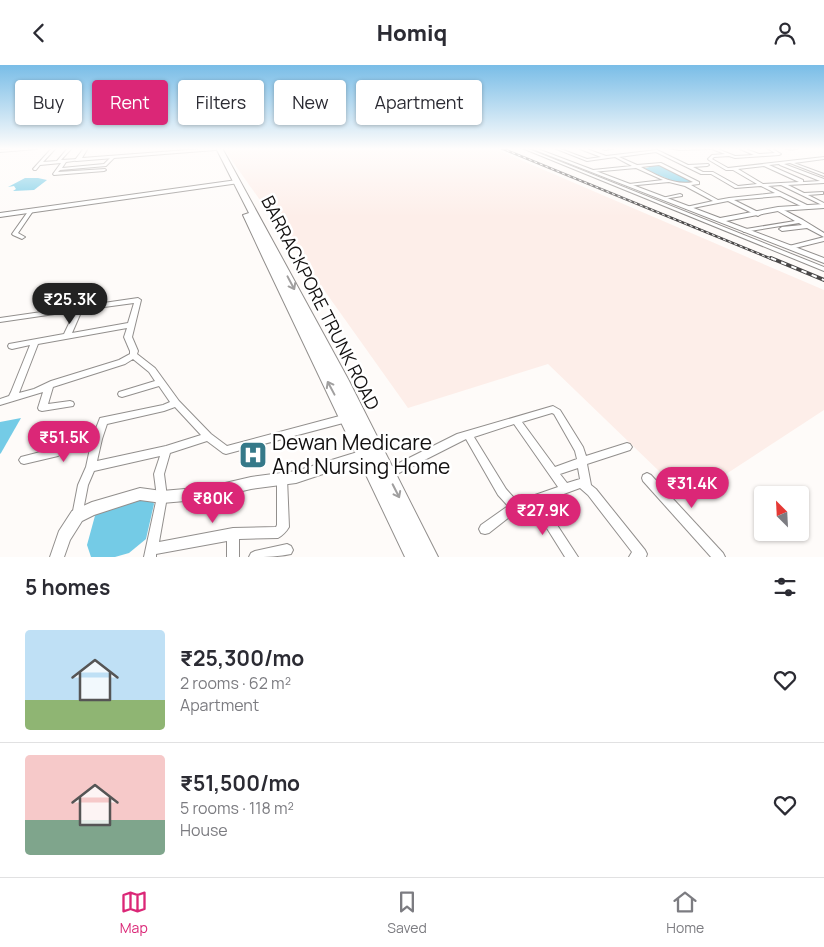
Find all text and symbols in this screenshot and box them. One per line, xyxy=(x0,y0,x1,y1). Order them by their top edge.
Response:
text: Homiq xyxy=(377,18,447,48)
icon: back xyxy=(25,19,53,47)
icon: person xyxy=(771,19,799,47)
chip: Buy xyxy=(15,80,82,125)
chip: Rent xyxy=(92,80,168,125)
chip: Filters xyxy=(178,80,264,125)
chip: New xyxy=(274,80,346,125)
chip: Apartment xyxy=(356,80,482,125)
street label: BARRACKPORE TRUNK ROAD xyxy=(256,191,385,414)
one-way arrow xyxy=(286,276,296,291)
pin: ₹25.3K xyxy=(29,283,111,325)
text: ₹25.3K xyxy=(43,288,97,310)
one-way arrow xyxy=(326,381,335,396)
pin: ₹51.5K xyxy=(23,421,105,463)
text: ₹51.5K xyxy=(39,426,89,448)
place label: Dewan Medicare And Nursing Home xyxy=(272,428,450,480)
hospital icon: Dewan Medicare And Nursing Home xyxy=(238,440,268,470)
pin: ₹31.4K xyxy=(651,467,733,509)
text: ₹31.4K xyxy=(667,472,717,494)
pin: ₹80K xyxy=(183,481,243,524)
one-way arrow xyxy=(392,483,401,498)
north arrow xyxy=(754,486,809,541)
map controls xyxy=(754,486,809,541)
text: ₹80K xyxy=(193,487,233,509)
pin: ₹27.9K xyxy=(502,493,584,536)
text: ₹27.9K xyxy=(517,499,569,521)
text: 5 homes xyxy=(25,573,110,601)
icon: filters xyxy=(771,573,799,601)
text: ₹25,300/mo xyxy=(180,644,304,672)
icon: home xyxy=(65,650,125,710)
icon: heart xyxy=(771,666,799,694)
text: 2 rooms · 62 m² xyxy=(180,672,291,694)
text: Apartment xyxy=(180,694,259,716)
text: ₹51,500/mo xyxy=(180,769,300,797)
icon: home xyxy=(65,775,125,835)
icon: heart xyxy=(771,791,799,819)
text: 5 rooms · 118 m² xyxy=(180,797,294,819)
text: House xyxy=(180,819,228,841)
tab: Map xyxy=(120,888,148,937)
tab: Saved xyxy=(387,888,427,937)
tab: Home xyxy=(666,888,704,937)

